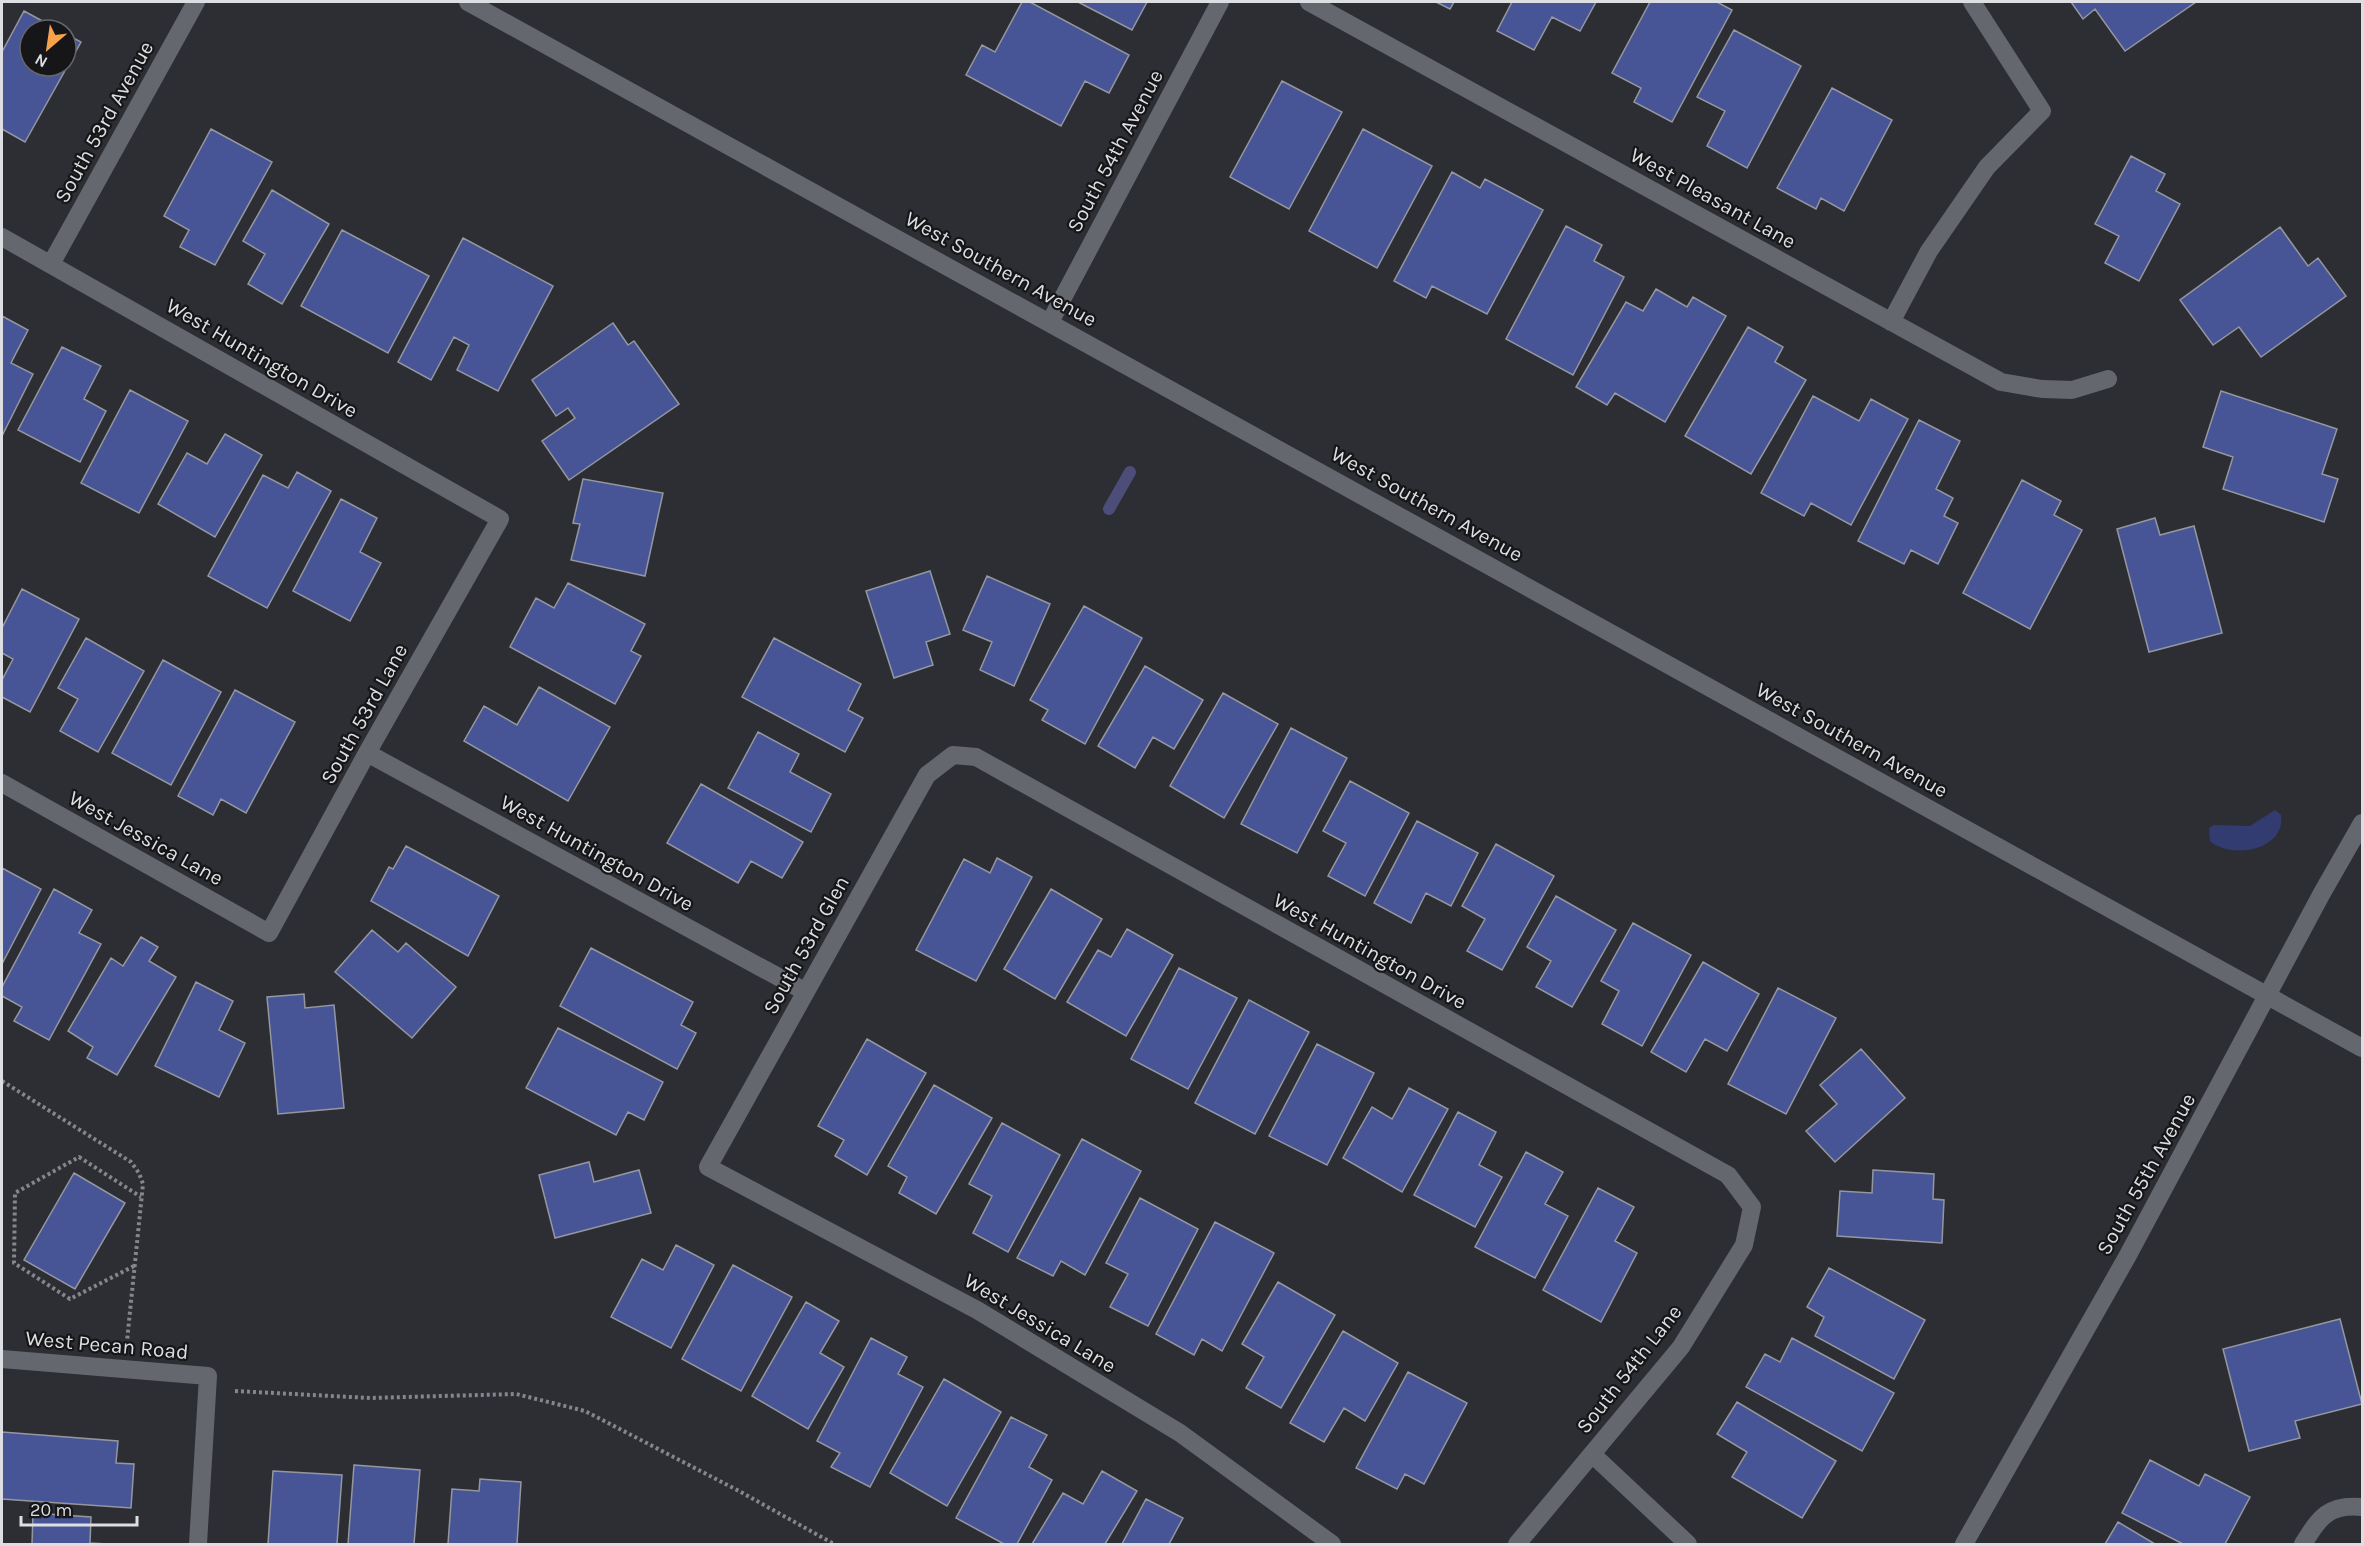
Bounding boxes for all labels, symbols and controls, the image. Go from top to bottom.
north arrow [18,18,78,78]
street label: South 53rd Avenue [50,37,158,207]
text: N [31,50,51,72]
street label: South 54th Avenue [1062,66,1168,236]
street label: West Pleasant Lane [1626,143,1800,253]
street label: West Southern Avenue [901,206,1101,332]
street label: West Huntington Drive [162,293,362,423]
street label: West Southern Avenue [1327,441,1527,567]
street label: South 53rd Lane [316,640,412,788]
street label: West Southern Avenue [1752,677,1952,803]
street label: West Jessica Lane [65,786,227,890]
street label: West Huntington Drive [496,790,698,916]
street label: South 53rd Glen [758,872,854,1018]
street label: West Huntington Drive [1269,888,1471,1014]
street label: South 55th Avenue [2092,1089,2200,1259]
street label: West Jessica Lane [960,1268,1120,1378]
street label: South 54th Lane [1571,1300,1687,1438]
street label: West Pecan Road [24,1326,190,1364]
scale bar [21,1489,136,1527]
text: 20 m [30,1499,72,1521]

